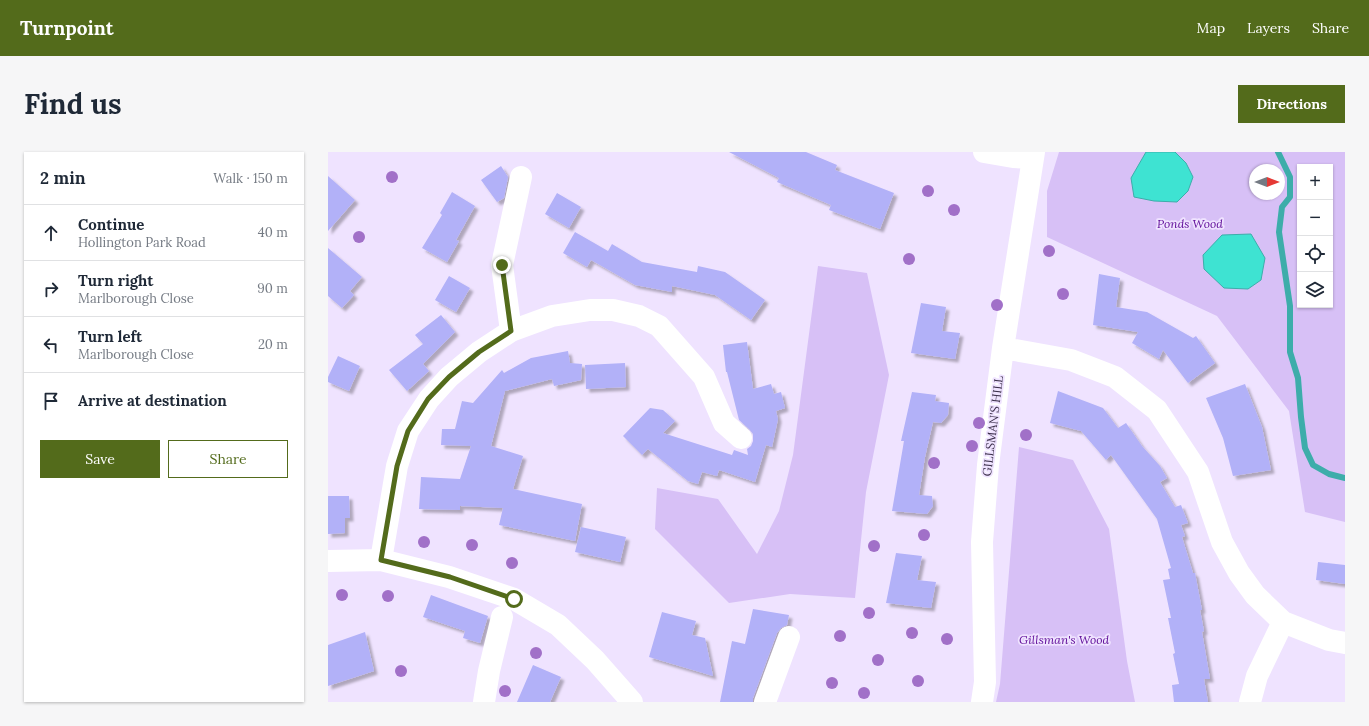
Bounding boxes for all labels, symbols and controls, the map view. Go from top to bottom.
text: Turnpoint [20,16,114,40]
text: Map [1197,19,1225,37]
text: Layers [1247,19,1290,37]
text: Share [1312,19,1349,37]
button: Directions [1238,85,1345,123]
text: Find us [24,86,122,122]
north arrow [1249,164,1285,200]
map controls [1297,164,1333,308]
button: + [1297,164,1333,200]
text: 2 min [40,167,86,189]
text: Walk · 150 m [213,170,288,187]
button: − [1297,200,1333,236]
text: Continue [78,215,144,234]
park label: Ponds Wood [1157,216,1223,231]
icon: ahead [40,222,62,244]
text: 40 m [258,224,288,241]
text: Hollington Park Road [78,234,206,251]
button: locate [1297,236,1333,272]
route end [493,256,511,274]
text: Turn right [78,271,154,290]
button: layers [1297,272,1333,308]
icon: right [40,278,62,300]
text: 90 m [257,280,288,297]
text: Marlborough Close [78,290,194,307]
text: Turn left [78,327,142,346]
icon: left [40,334,62,356]
text: 20 m [258,336,288,353]
text: Marlborough Close [78,346,194,363]
street label: GILLSMAN'S HILL [979,375,1006,477]
icon: arrive [40,390,62,412]
text: Arrive at destination [78,391,227,410]
button: Save [40,440,160,478]
button: Share [168,440,288,478]
route start [505,590,523,608]
park label: Gillsman's Wood [1019,632,1109,647]

